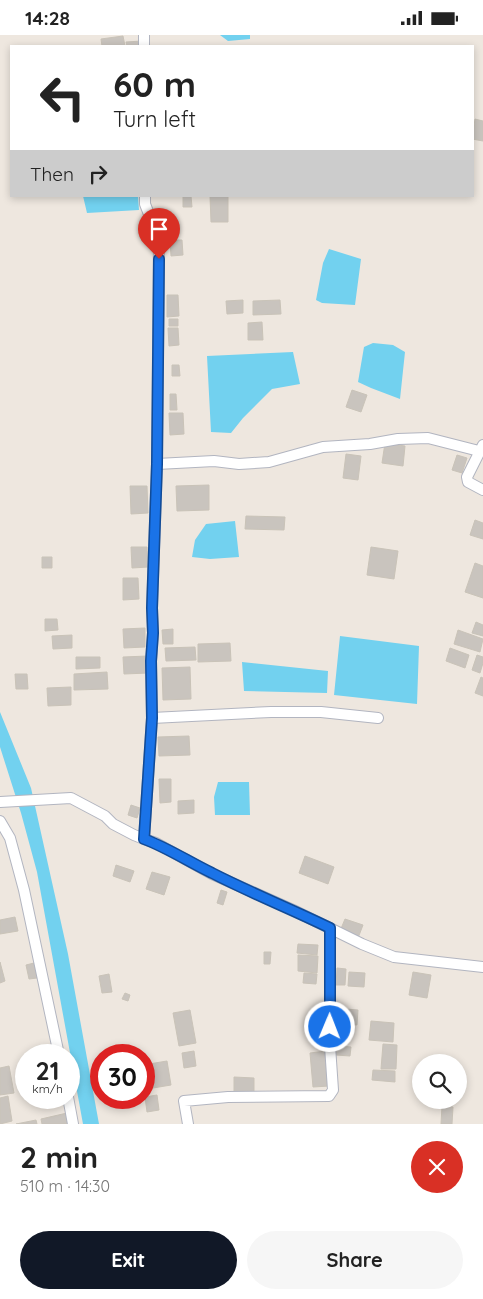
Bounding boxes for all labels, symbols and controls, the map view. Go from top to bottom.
text: 14:28 [25,6,70,30]
text: 60 m [113,62,196,106]
icon: left [30,65,95,130]
text: Turn left [113,105,196,133]
icon: right [84,160,112,188]
text: Then [30,162,74,186]
pin [138,208,180,259]
icon: arrive [145,215,173,243]
position arrow [303,1000,355,1052]
speed limit sign: 30 [90,1044,155,1109]
map controls [412,1054,467,1109]
button: search [412,1054,467,1109]
text: 21 [36,1055,59,1086]
text: km/h [32,1081,63,1096]
text: 2 min [20,1138,98,1176]
button: close [411,1141,463,1193]
text: 510 m · 14:30 [20,1176,110,1196]
button: Exit [20,1231,237,1289]
button: Share [247,1231,463,1289]

